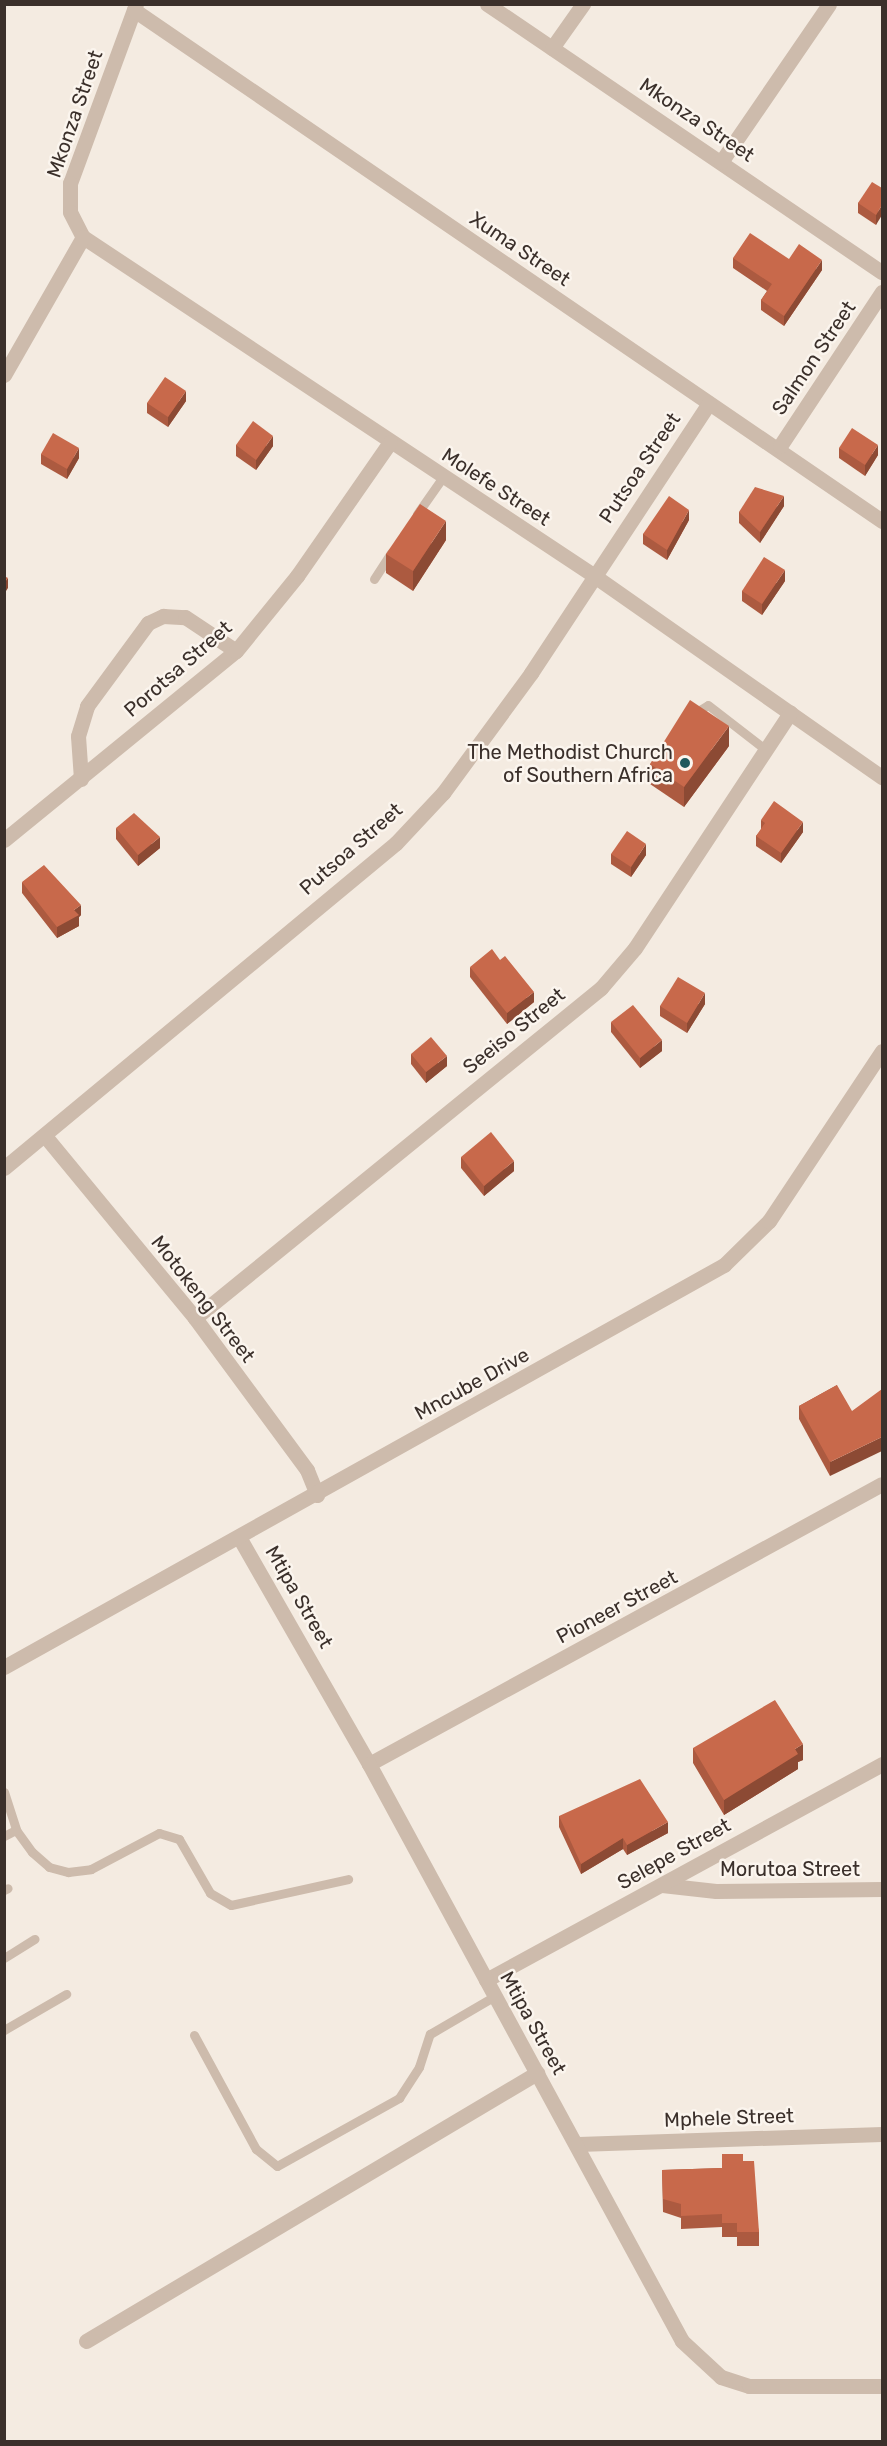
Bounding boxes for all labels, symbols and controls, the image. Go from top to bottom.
street label: Mkonza Street [42,47,108,181]
street label: Mkonza Street [635,73,759,167]
street label: Xuma Street [465,207,575,291]
street label: Salmon Street [767,296,861,420]
street label: Putsoa Street [594,408,686,528]
street label: Molefe Street [437,443,555,531]
street label: Porotsa Street [119,616,237,722]
place label: The Methodist Church of Southern Africa [467,740,673,787]
marker: The Methodist Church of Southern Africa [678,756,692,770]
street label: Putsoa Street [295,798,407,900]
street label: Seeiso Street [458,983,570,1079]
street label: Motokeng Street [146,1231,260,1367]
street label: Mncube Drive [411,1343,533,1425]
street label: Mtipa Street [260,1542,338,1652]
street label: Pioneer Street [552,1565,682,1649]
street label: Selepe Street [613,1813,735,1895]
street label: Morutoa Street [720,1857,860,1881]
street label: Mtipa Street [495,1967,571,2079]
street label: Mphele Street [664,2104,794,2132]

